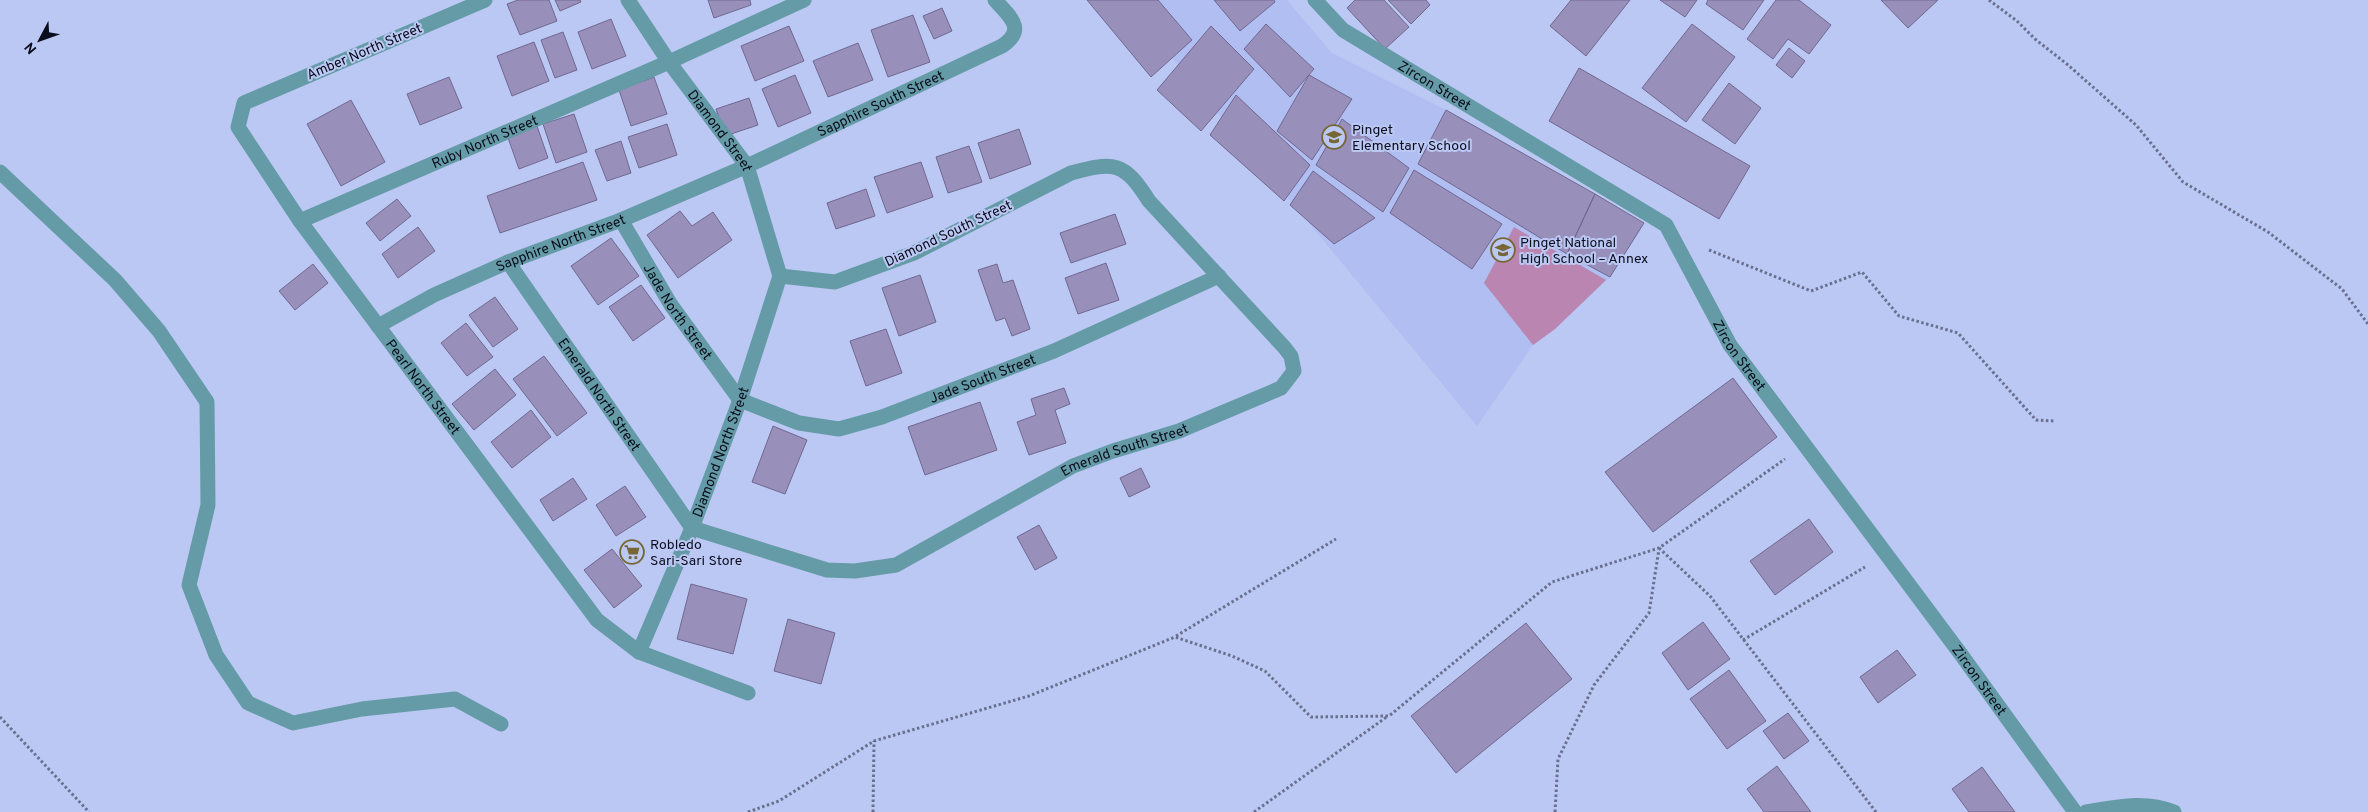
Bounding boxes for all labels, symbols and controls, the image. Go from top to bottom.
north arrow [15,15,65,65]
street label: Amber North Street [304,20,425,84]
text: N [22,38,41,57]
street label: Zircon Street [1394,58,1473,115]
street label: Sapphire South Street [815,68,947,142]
street label: Diamond Street [683,87,755,174]
street label: Ruby North Street [430,113,541,173]
place label: Pinget Elementary School [1352,122,1471,155]
school or university icon: Pinget Elementary School [1321,124,1347,150]
street label: Diamond South Street [882,197,1015,271]
street label: Sapphire North Street [494,212,629,276]
place label: Pinget National High School – Annex [1520,235,1648,268]
school or university icon: Pinget National High School – Annex [1490,237,1516,263]
street label: Jade North Street [639,261,715,364]
street label: Zircon Street [1708,317,1768,395]
street label: Emerald North Street [553,335,643,455]
street label: Pearl North Street [381,337,463,439]
street label: Jade South Street [927,352,1039,408]
street label: Diamond North Street [690,385,754,520]
street label: Emerald South Street [1058,421,1191,481]
place label: Robledo Sari-Sari Store [650,537,742,570]
supermarket icon: Robledo Sari-Sari Store [619,539,645,565]
street label: Zircon Street [1947,642,2009,719]

